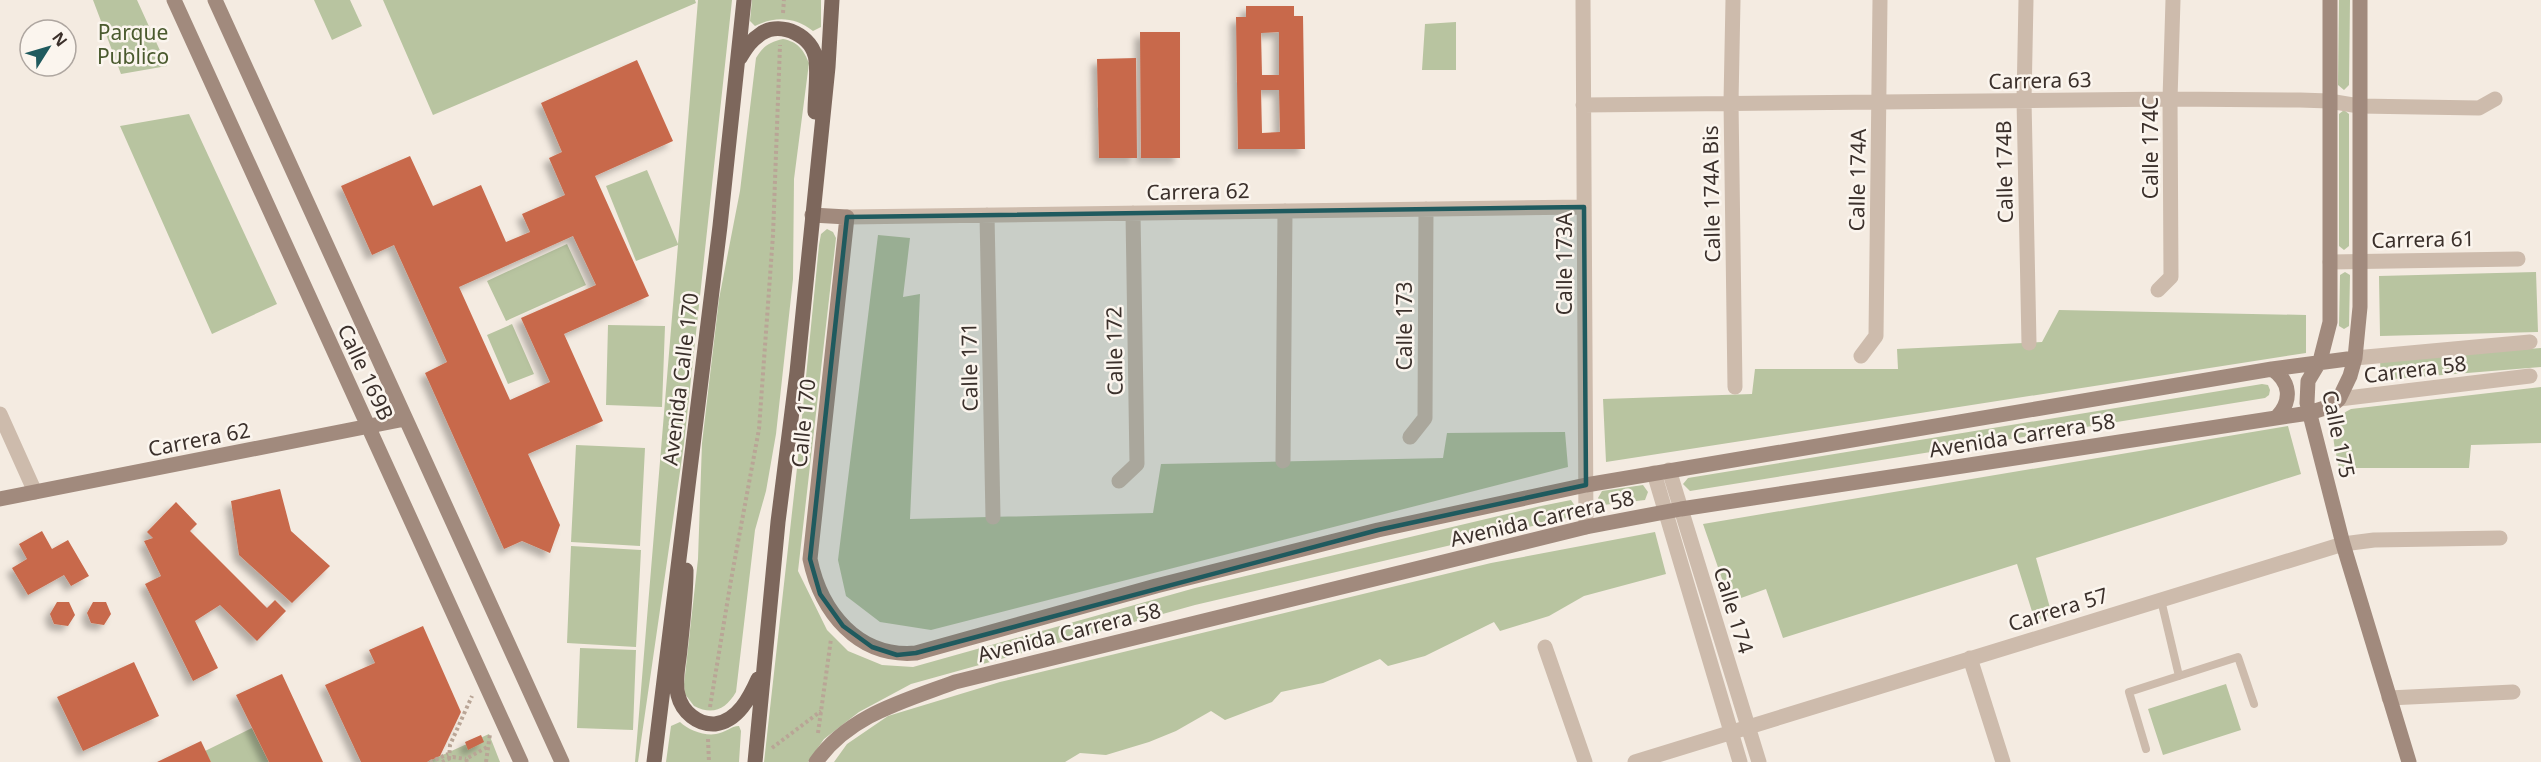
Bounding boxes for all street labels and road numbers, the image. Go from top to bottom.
street label: Carrera 63 [1988,65,2092,95]
street label: Calle 174C [2136,97,2164,199]
street label: Calle 174B [1989,120,2019,224]
street label: Calle 174A Bis [1696,125,1726,263]
street label: Calle 174A [1842,128,1872,232]
street label: Carrera 62 [1146,176,1250,206]
street label: Calle 173A [1550,212,1578,315]
street label: Carrera 61 [2371,224,2475,254]
street label: Calle 173 [1390,281,1418,371]
street label: Avenida Calle 170 [656,291,704,467]
street label: Calle 172 [1099,306,1129,396]
street label: Calle 169B [332,319,400,425]
street label: Calle 171 [954,322,984,412]
street label: Carrera 58 [2362,349,2468,389]
street label: Calle 170 [784,377,822,469]
street label: Calle 175 [2316,387,2362,481]
street label: Avenida Carrera 58 [1927,406,2117,464]
street label: Carrera 62 [146,415,252,463]
street label: Avenida Carrera 58 [1447,483,1637,553]
street label: Calle 174 [1708,563,1760,657]
street label: Carrera 57 [2004,581,2112,637]
street label: Avenida Carrera 58 [974,596,1164,668]

